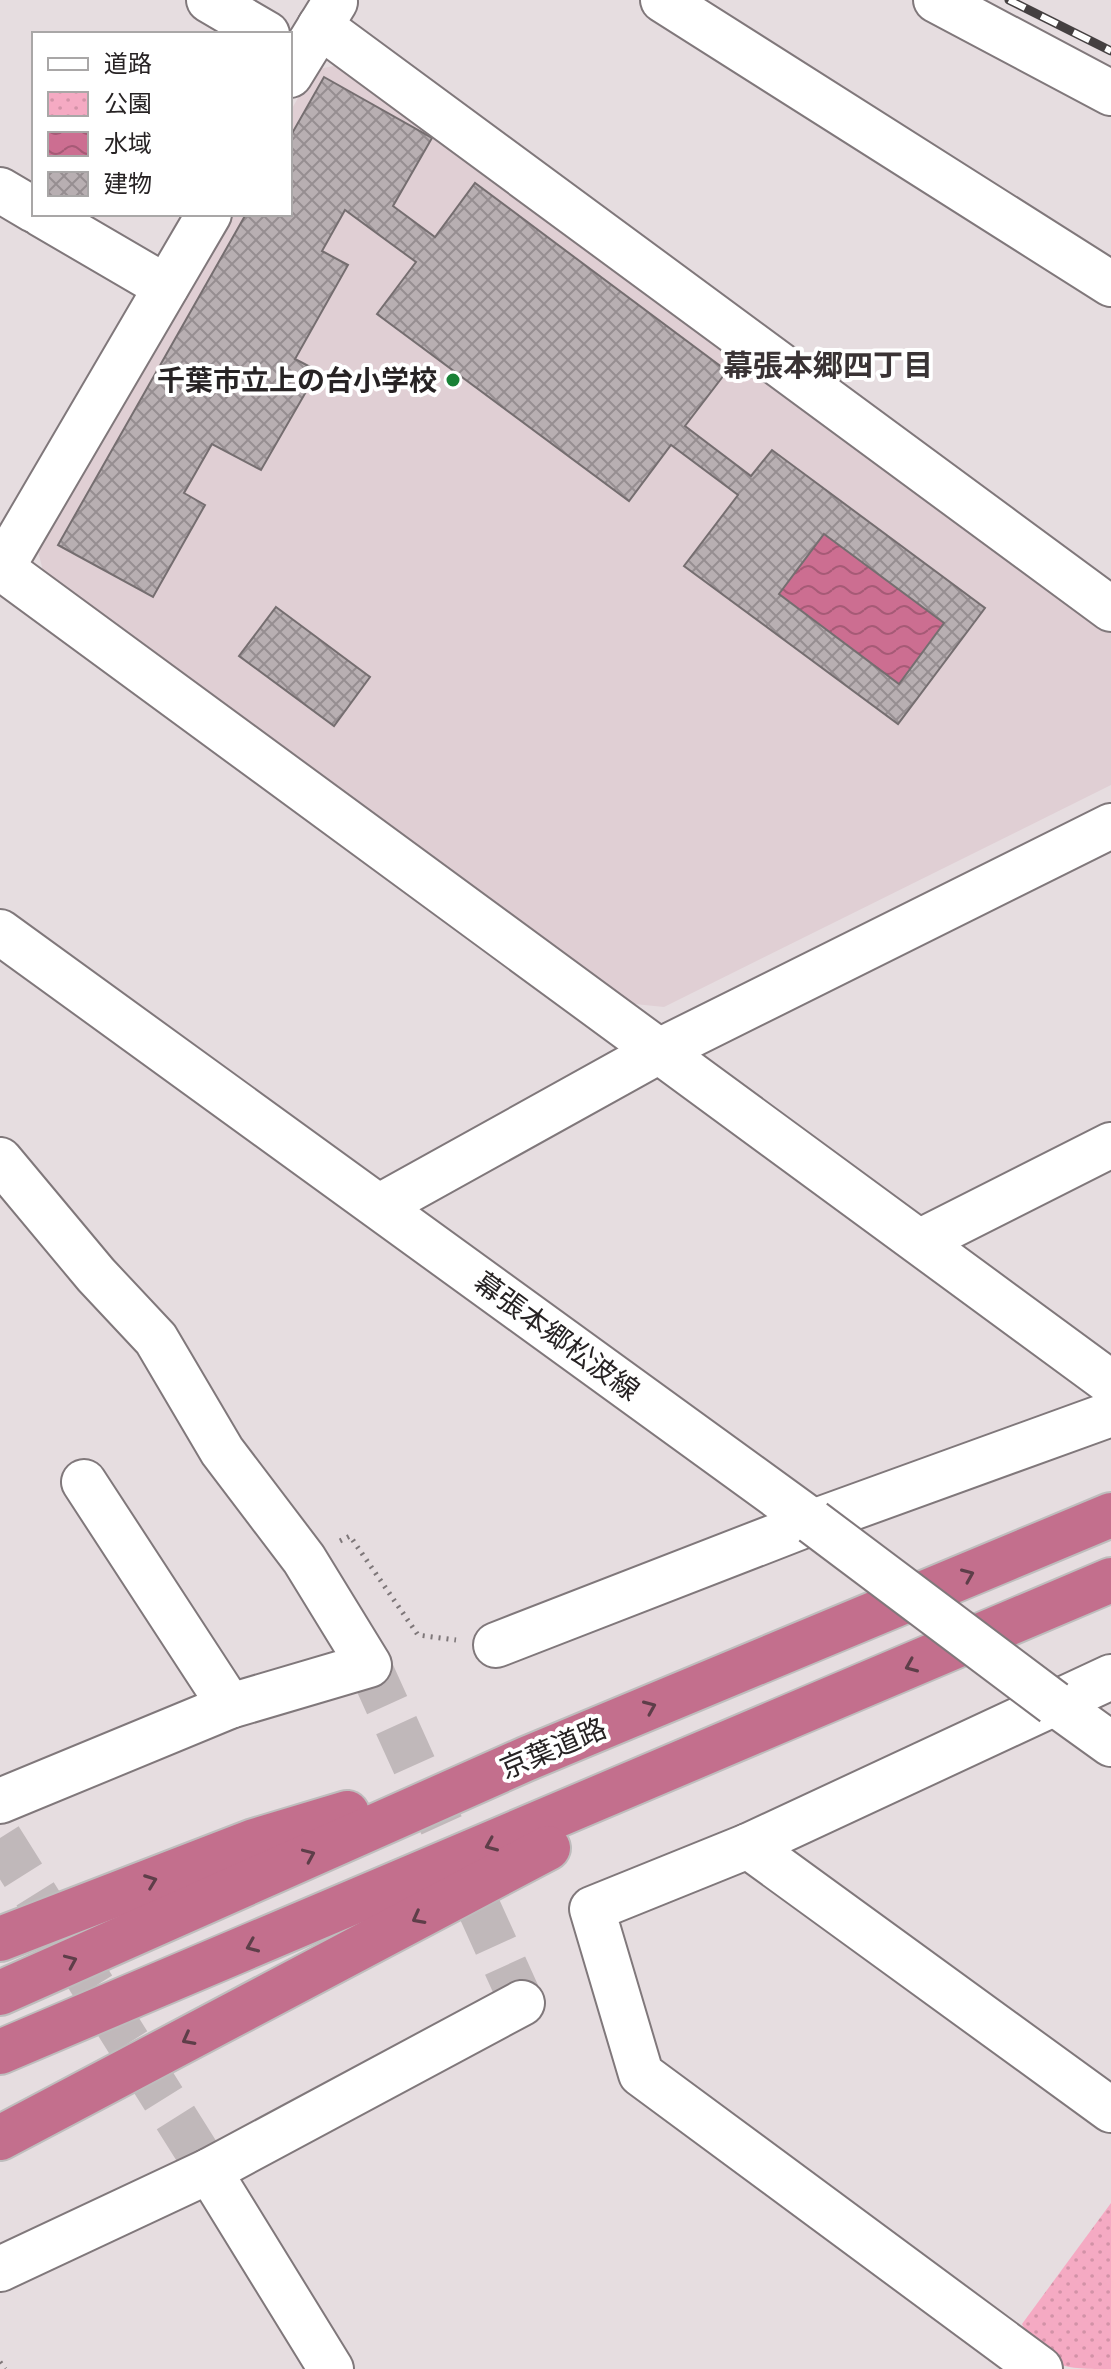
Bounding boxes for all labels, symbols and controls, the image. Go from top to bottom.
legend [32,32,292,216]
text: 道路 [104,47,152,82]
text: 公園 [104,87,152,122]
text: 水域 [104,127,152,162]
text: 建物 [104,167,152,202]
district label: 幕張本郷四丁目 [723,345,933,388]
place label: 千葉市立上の台小学校 [157,361,437,401]
marker: 千葉市立上の台小学校 [444,371,462,389]
street label: 幕張本郷松波線 [465,1263,647,1411]
one-way arrow [960,1568,974,1585]
one-way arrow [905,1657,919,1673]
one-way arrow [642,1700,656,1717]
street label: 京葉道路 [494,1709,613,1789]
one-way arrow [485,1835,499,1852]
one-way arrow [301,1849,315,1865]
one-way arrow [143,1874,157,1890]
one-way arrow [411,1908,426,1923]
one-way arrow [246,1936,260,1953]
one-way arrow [63,1955,77,1971]
one-way arrow [181,2030,196,2045]

